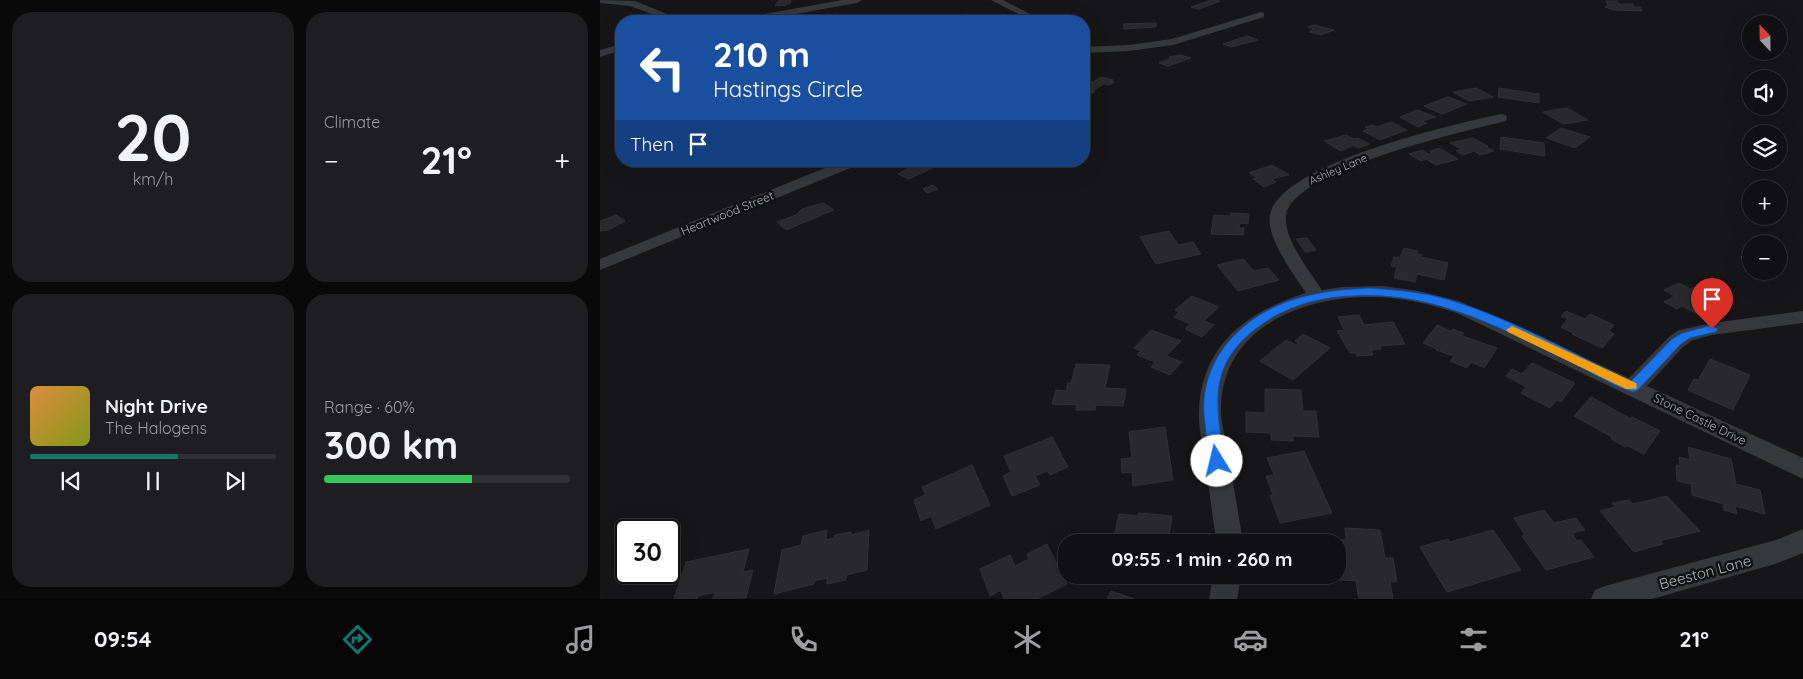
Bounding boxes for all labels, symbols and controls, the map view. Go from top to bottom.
north arrow [1742,15,1788,60]
map controls [1742,15,1787,280]
text: 210 m [713,32,810,76]
icon: left [630,35,695,100]
button: sound [1742,70,1787,115]
text: Hastings Circle [713,75,863,103]
text: 20 [115,96,191,177]
text: Climate [324,112,380,132]
button: layers [1742,125,1787,170]
icon: arrive [684,130,712,158]
text: Then [630,132,674,156]
text: 21° [421,136,472,184]
text: − [324,143,339,178]
text: + [554,143,570,178]
street label: Ashley Lane [1307,151,1369,187]
text: km/h [133,169,173,189]
button: + [1742,180,1787,225]
street label: Heartwood Street [678,188,776,238]
button: − [1742,235,1787,280]
pin [1691,278,1733,329]
icon: arrive [1698,285,1726,313]
street label: Stone Castle Drive [1651,390,1749,448]
text: Night Drive [105,394,208,418]
text: Range · 60% [324,397,415,417]
text: The Halogens [105,418,207,438]
text: 300 km [324,421,458,469]
position arrow [1190,434,1242,486]
icon: previous [57,467,85,495]
icon: pause [139,467,167,495]
icon: next [221,467,249,495]
speed limit sign: 30 [615,519,680,584]
text: 09:55 · 1 min · 260 m [1111,547,1293,571]
street label: Beeston Lane [1657,551,1753,593]
icon: directions [340,622,375,657]
icon: music [563,622,598,657]
icon: phone [786,622,821,657]
icon: climate [1010,622,1045,657]
icon: car [1233,622,1268,657]
icon: filters [1456,622,1491,657]
text: 09:54 [94,625,152,653]
text: 21° [1679,625,1709,653]

